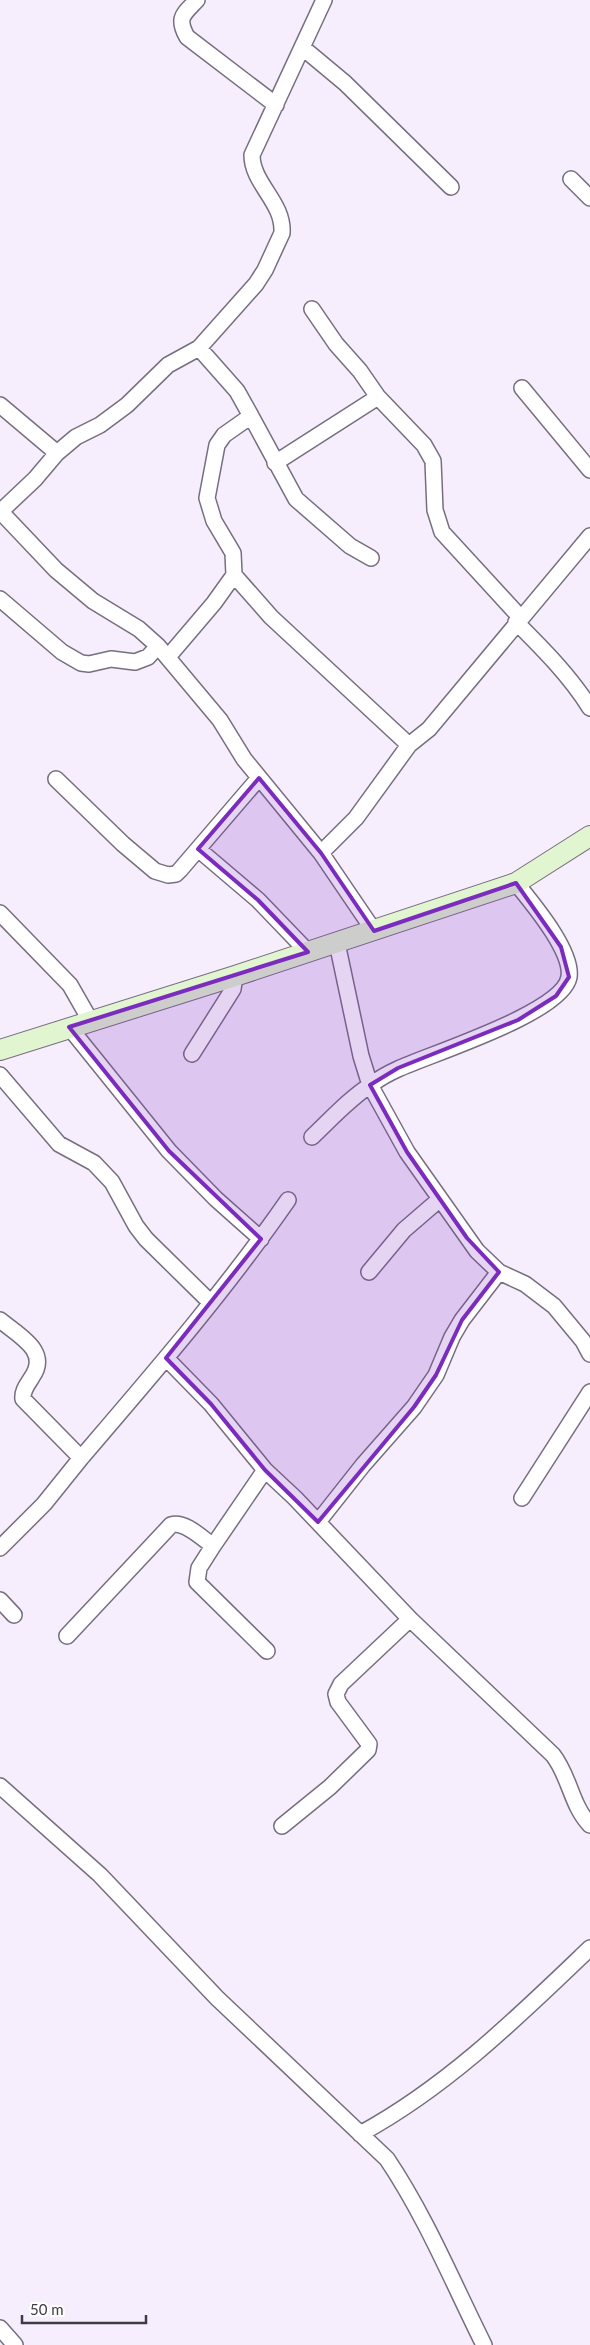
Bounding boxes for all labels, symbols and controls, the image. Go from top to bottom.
scale bar [22,2292,146,2324]
text: 50 m [30,2300,64,2318]

